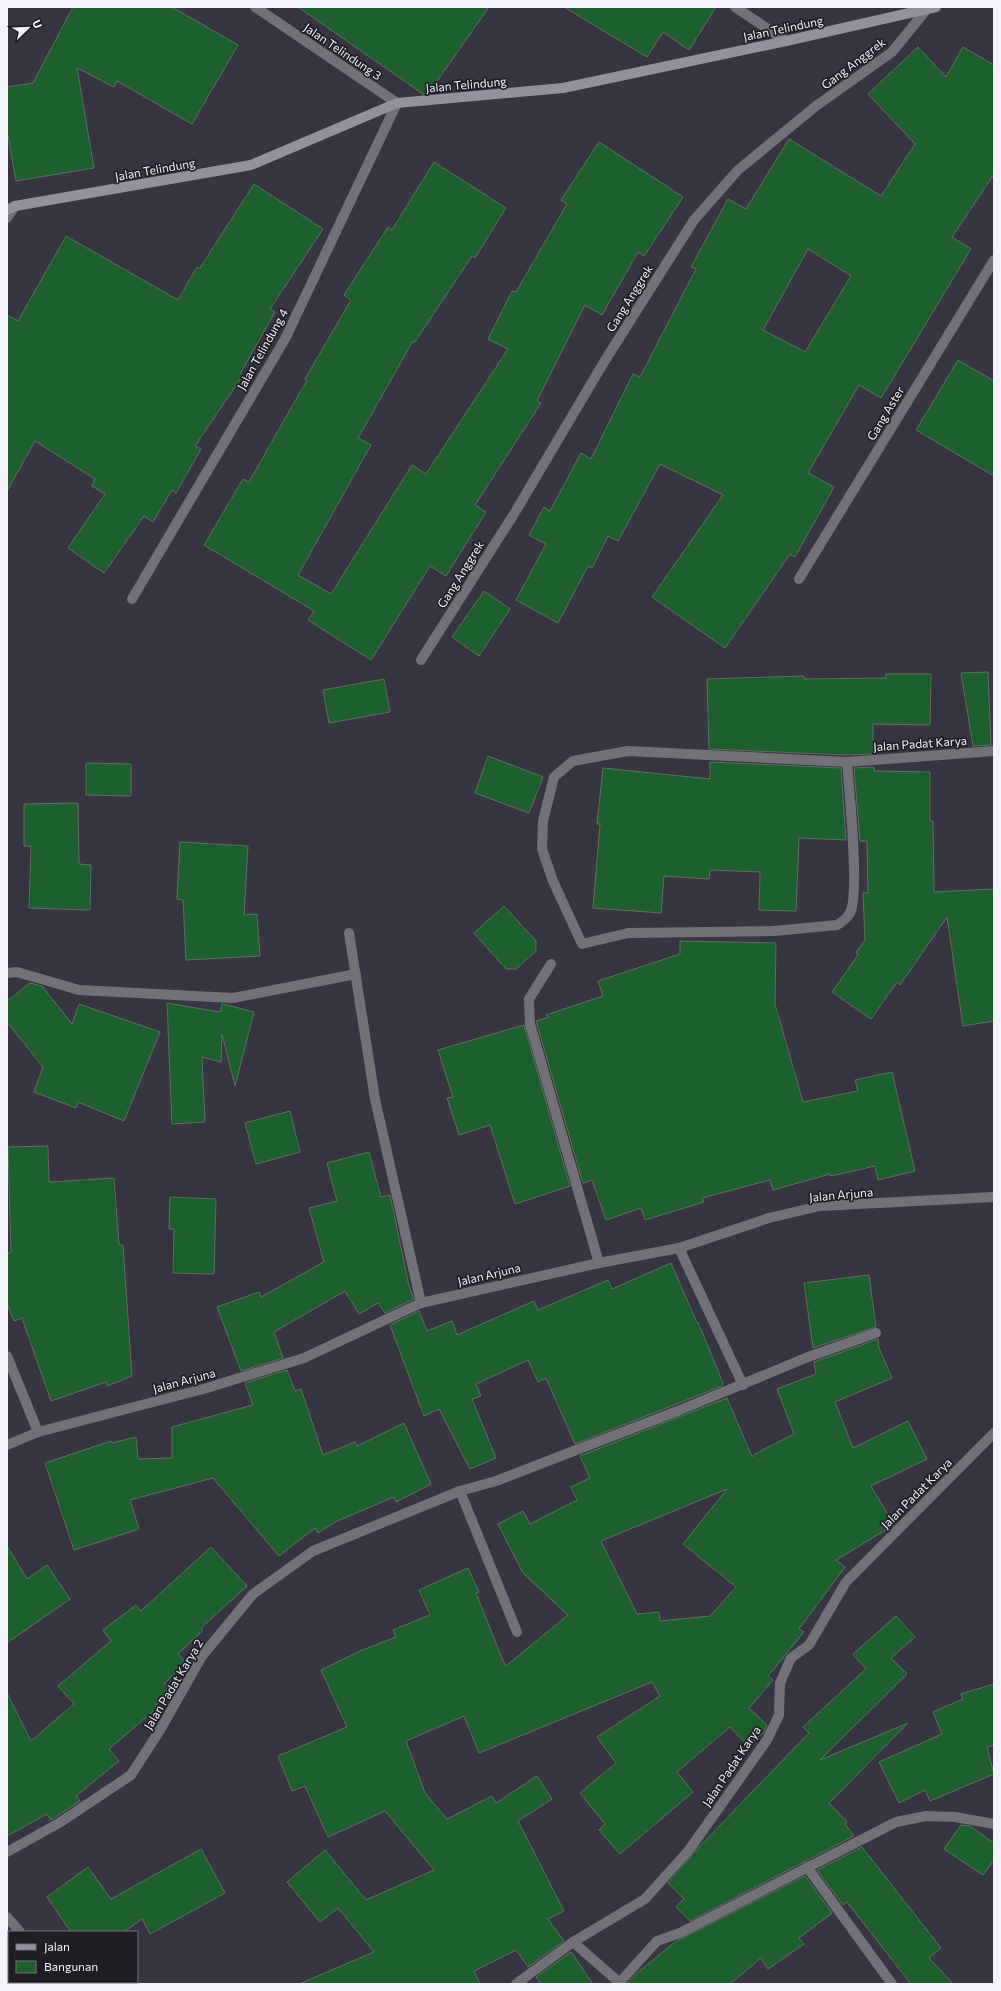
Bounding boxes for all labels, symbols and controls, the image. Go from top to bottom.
north arrow [8,8,48,48]
street label: Jalan Telindung [742,13,825,44]
text: U [30,18,45,30]
street label: Jalan Telindung 3 [301,20,385,83]
street label: Gang Anggrek [818,34,888,92]
street label: Jalan Telindung [425,73,508,96]
street label: Jalan Telindung [114,155,197,184]
street label: Gang Anggrek [603,262,655,334]
street label: Jalan Telindung 4 [234,306,291,393]
street label: Gang Aster [863,383,907,443]
street label: Gang Anggrek [434,538,486,610]
street label: Jalan Padat Karya [873,733,967,754]
street label: Jalan Arjuna [808,1184,874,1205]
street label: Jalan Arjuna [456,1260,522,1289]
street label: Jalan Arjuna [151,1365,217,1396]
street label: Jalan Padat Karya [878,1455,955,1532]
street label: Jalan Padat Karya 2 [140,1636,207,1732]
street label: Jalan Padat Karya [699,1723,764,1809]
legend [8,1931,138,1983]
text: Jalan [44,1939,70,1954]
text: Bangunan [44,1959,98,1973]

